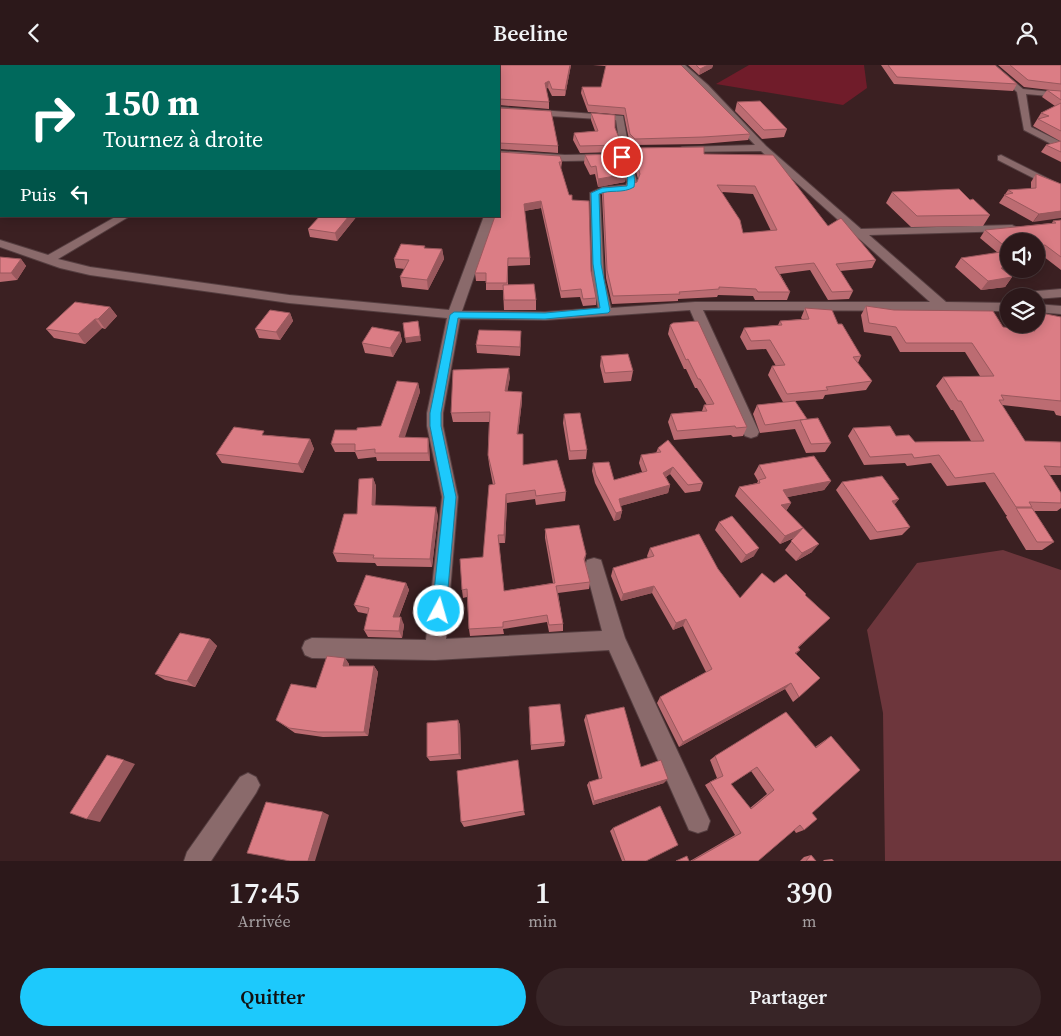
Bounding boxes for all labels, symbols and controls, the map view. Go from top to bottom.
text: Beeline [493,18,568,48]
icon: back [20,19,48,47]
icon: person [1013,19,1041,47]
text: 150 m [103,79,199,127]
icon: right [20,85,85,150]
text: Tournez à droite [103,124,263,154]
pin [601,136,643,178]
icon: arrive [608,143,636,171]
icon: left [66,180,94,208]
text: Puis [20,181,56,207]
map controls [1000,233,1045,333]
button: sound [1000,233,1045,278]
button: layers [1000,288,1045,333]
position arrow [412,584,464,636]
text: 17:45 [228,872,300,913]
text: 1 [535,872,551,913]
text: 390 [786,872,833,913]
text: Arrivée [238,910,291,932]
text: min [528,910,557,932]
text: m [802,910,816,932]
button: Quitter [20,968,526,1026]
button: Partager [536,968,1041,1026]

